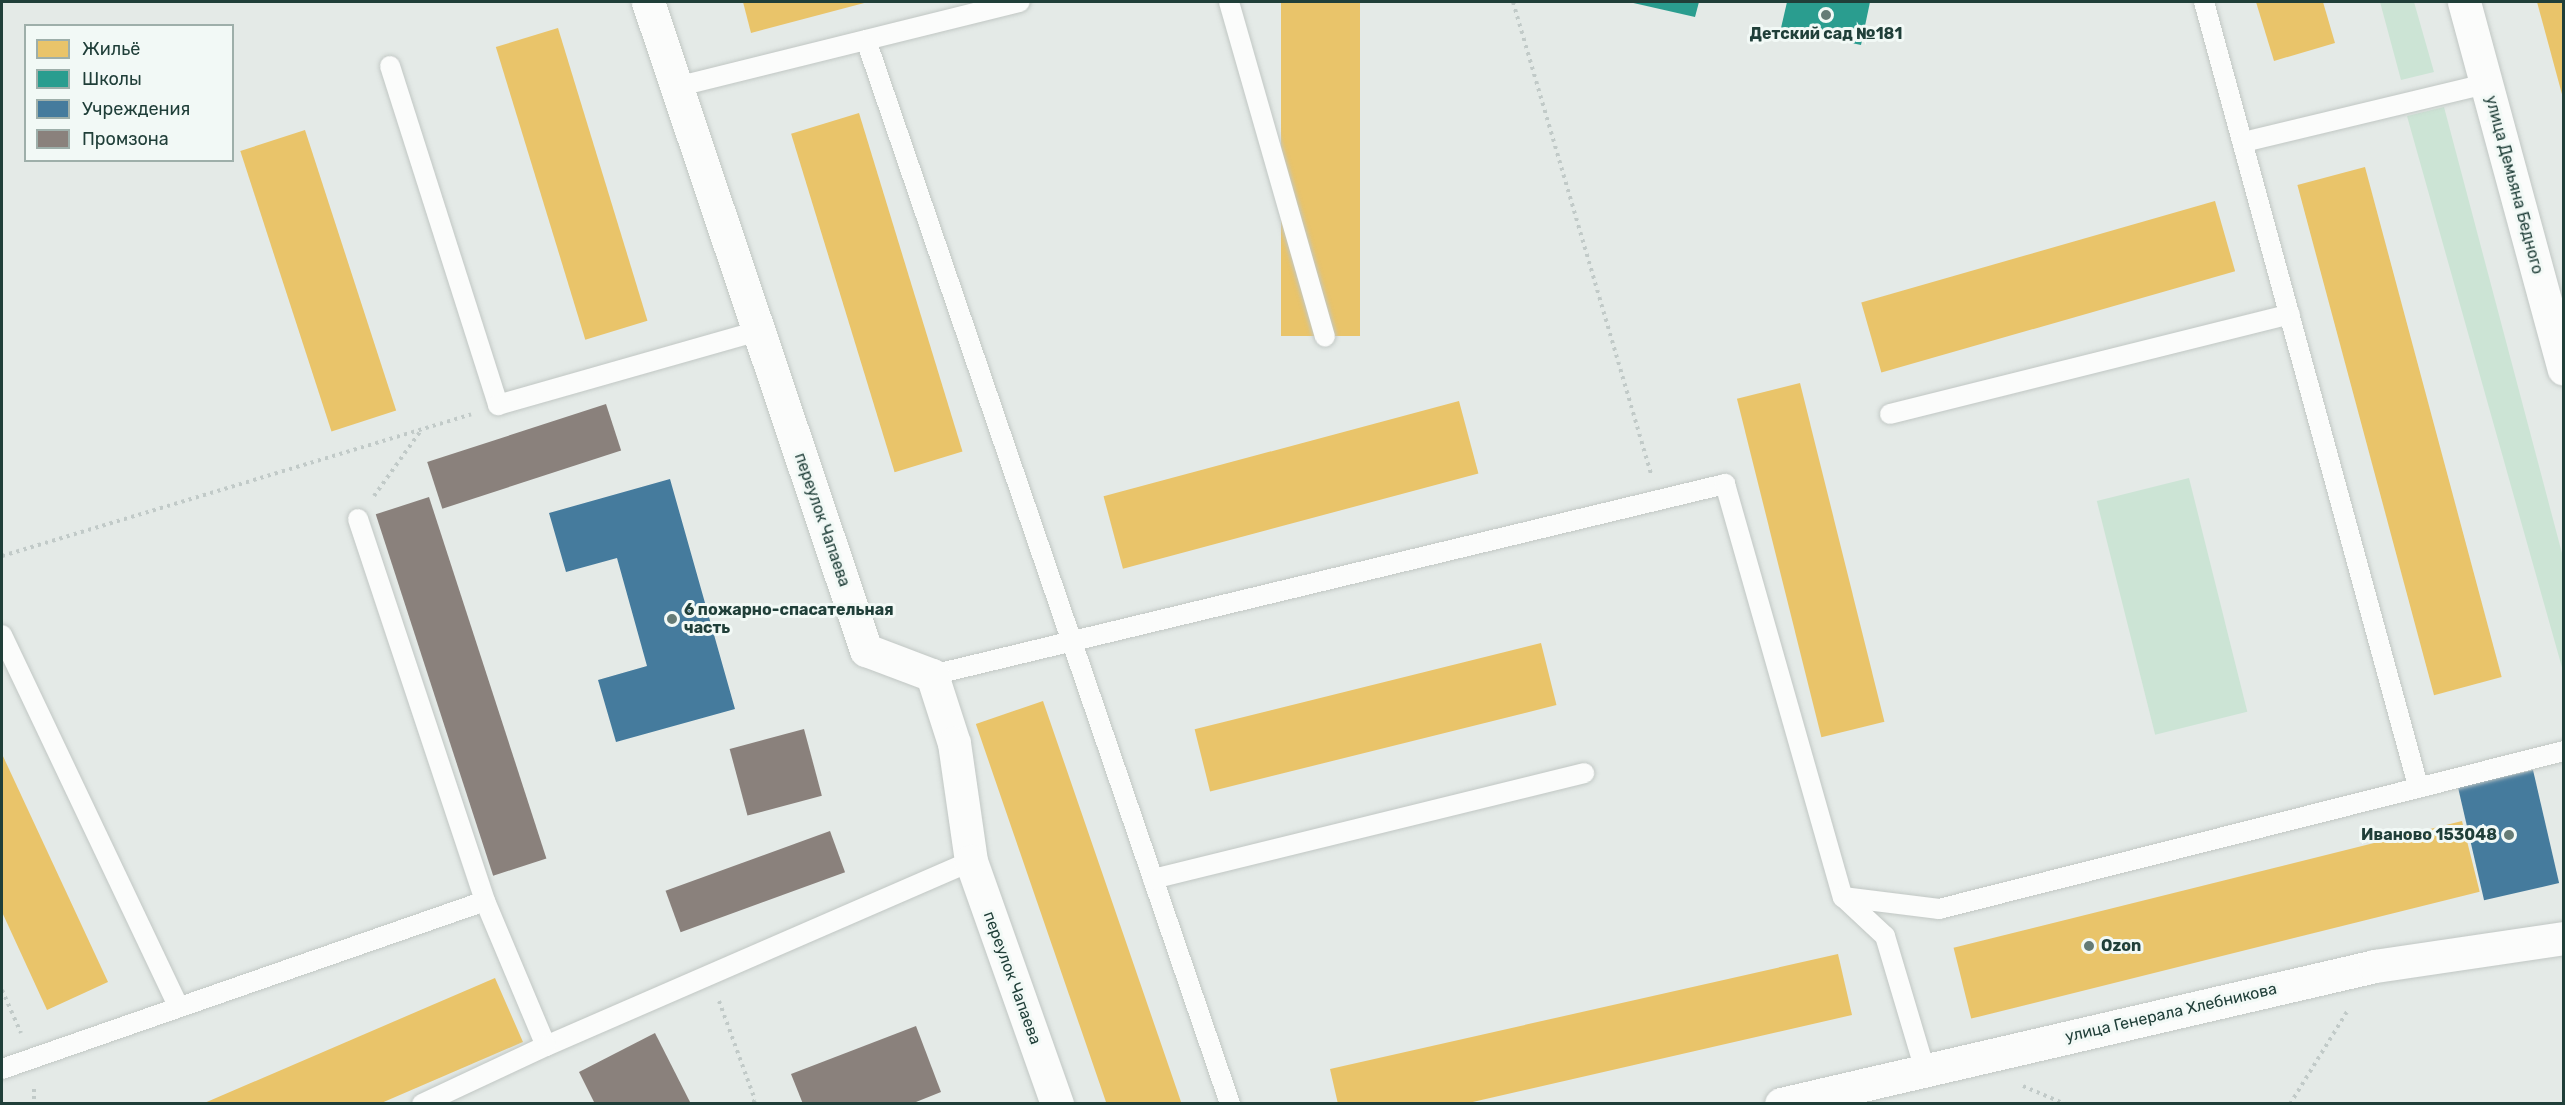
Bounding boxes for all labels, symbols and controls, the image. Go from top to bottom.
marker: Детский сад №181 [1819,8,1833,22]
legend [24,24,234,162]
place label: Детский сад №181 [1750,24,1902,44]
text: Жильё [82,38,140,60]
text: Школы [82,68,142,90]
street label: улица Демьяна Бедного [2481,94,2547,276]
text: Учреждения [82,98,190,120]
text: Промзона [82,128,169,150]
street label: переулок Чапаева [790,451,854,589]
place label: 6 пожарно-спасательная часть [684,600,894,638]
marker: 6 пожарно-спасательная часть [665,612,679,626]
place label: Иваново 153048 [2361,825,2497,845]
marker: Иваново 153048 [2502,828,2516,842]
street label: переулок Чапаева [979,909,1045,1047]
place label: Ozon [2101,936,2141,956]
marker: Ozon [2082,939,2096,953]
street label: улица Генерала Хлебникова [2063,979,2279,1047]

